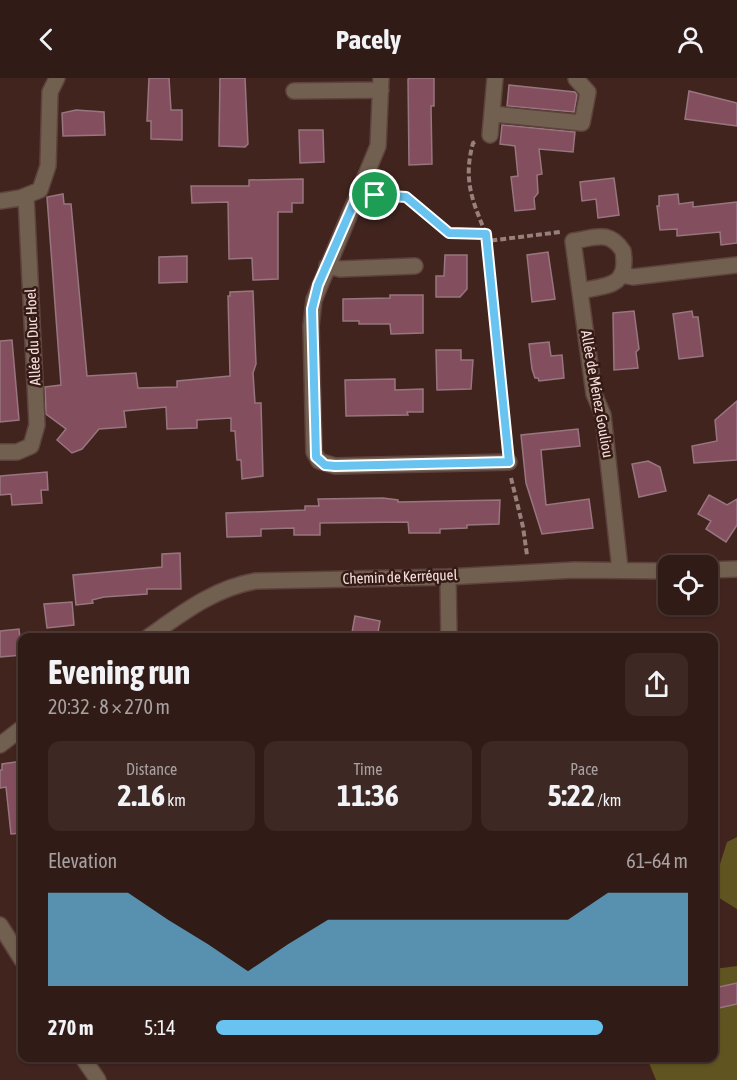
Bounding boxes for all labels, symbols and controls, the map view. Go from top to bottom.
icon: back [30,23,63,56]
icon: person [674,23,707,56]
text: Pacely [336,24,401,55]
pin [349,169,400,220]
icon: arrive [358,178,391,211]
street label: Allée du Duc Hoel [21,288,44,386]
street label: Allée de Ménez Gouliou [578,329,617,459]
map controls [658,555,718,615]
button: locate [658,555,718,615]
street label: Chemin de Kerréquel [342,566,458,587]
text: Evening run [48,653,190,691]
button: share [625,653,688,716]
text: 20:32 · 8 × 270 m [48,695,170,718]
text: Distance [126,760,177,778]
text: Time [353,760,383,778]
text: Pace [570,760,598,778]
text: 2.16 [117,778,165,812]
text: 11:36 [337,778,399,812]
text: 5:22 [547,778,595,812]
text: km [165,791,186,809]
text: /km [595,791,621,809]
text: Elevation [48,849,117,872]
text: 61–64 m [626,849,688,872]
text: 270 m [48,1016,93,1039]
text: 5:14 [144,1016,176,1039]

